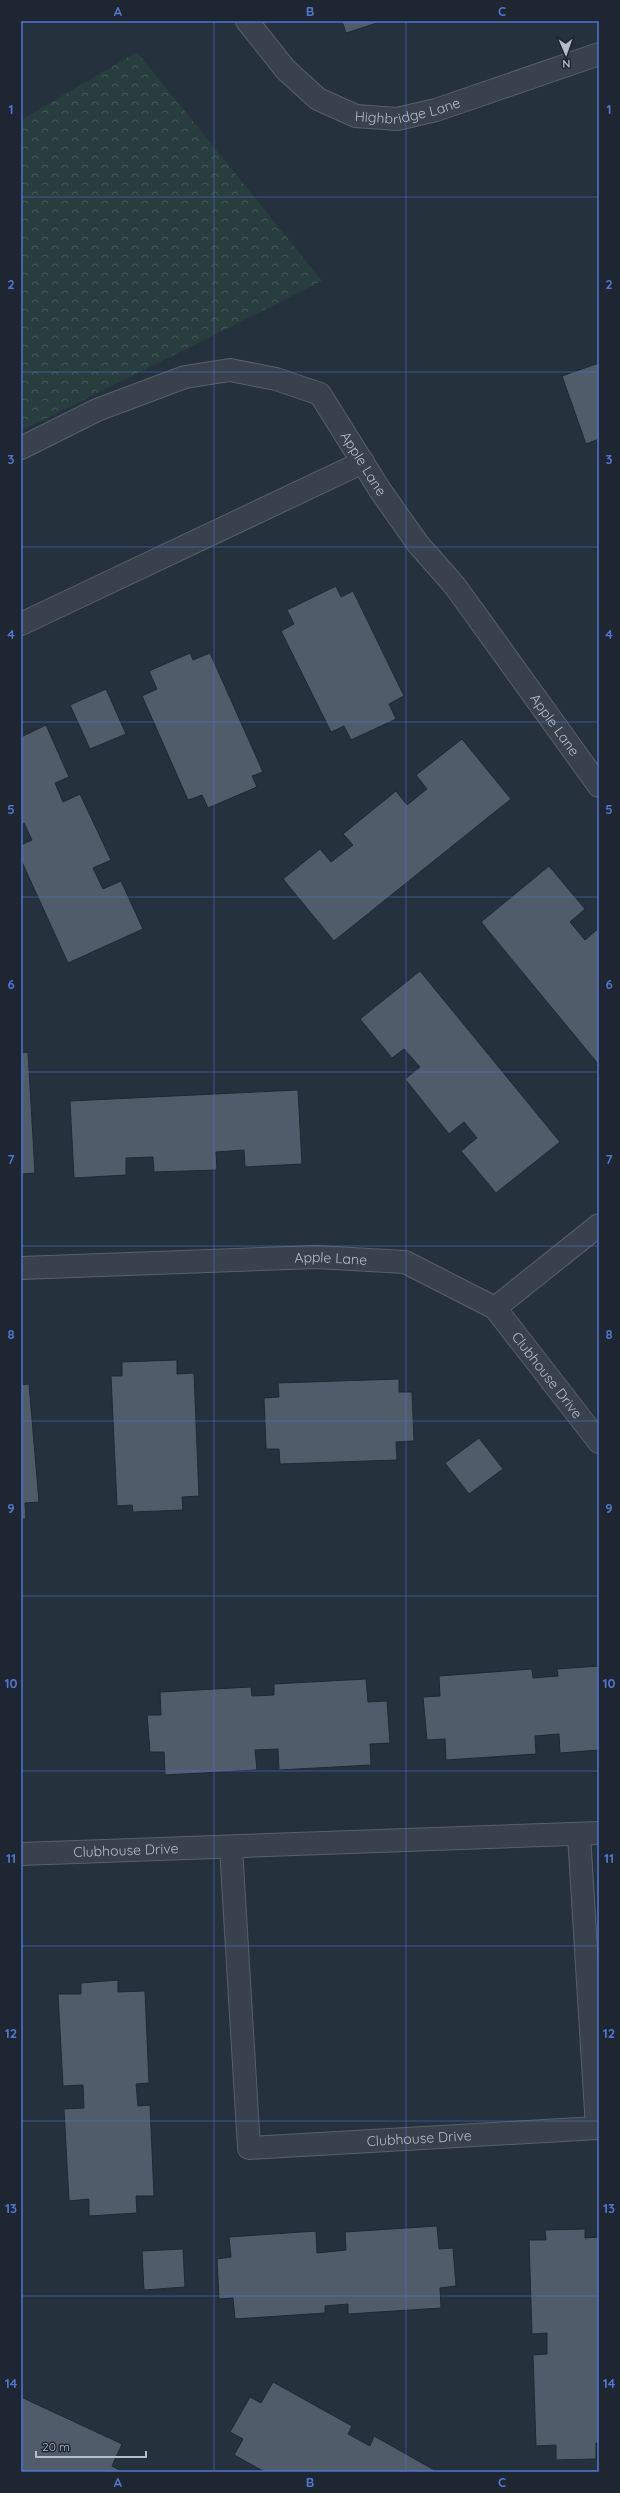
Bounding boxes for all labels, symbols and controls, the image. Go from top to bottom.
text: A [114,3,123,19]
text: B [306,3,314,19]
text: C [498,3,506,19]
north arrow [546,34,586,74]
text: N [562,57,571,71]
street label: Highbridge Lane [354,93,463,128]
text: 1 [8,101,14,117]
text: 1 [606,101,612,117]
text: 2 [7,276,15,292]
text: 2 [605,276,613,292]
street label: Apple Lane [337,428,390,500]
text: 3 [8,451,15,467]
text: 3 [606,451,613,467]
text: 4 [7,626,15,642]
text: 4 [605,626,613,642]
street label: Apple Lane [526,690,584,760]
text: 5 [7,801,15,817]
text: 5 [605,801,613,817]
text: 6 [7,976,15,992]
text: 6 [605,976,613,992]
text: 7 [7,1151,15,1167]
text: 7 [605,1151,613,1167]
street label: Apple Lane [294,1248,368,1269]
text: 8 [7,1326,15,1342]
text: 8 [605,1326,613,1342]
street label: Clubhouse Drive [508,1328,587,1422]
text: 9 [7,1500,15,1516]
text: 9 [605,1500,613,1516]
text: 10 [4,1675,18,1691]
text: 10 [602,1675,616,1691]
street label: Clubhouse Drive [73,1839,179,1861]
text: 11 [6,1850,16,1866]
text: 11 [604,1850,614,1866]
text: 12 [5,2025,17,2041]
text: 12 [603,2025,615,2041]
street label: Clubhouse Drive [366,2126,472,2150]
text: 13 [5,2200,17,2216]
text: 13 [603,2200,615,2216]
text: 14 [5,2375,18,2391]
text: 14 [603,2375,616,2391]
scale bar [36,2433,146,2459]
text: 20 m [42,2439,70,2454]
text: A [114,2474,123,2490]
text: B [306,2474,314,2490]
text: C [498,2474,506,2490]

